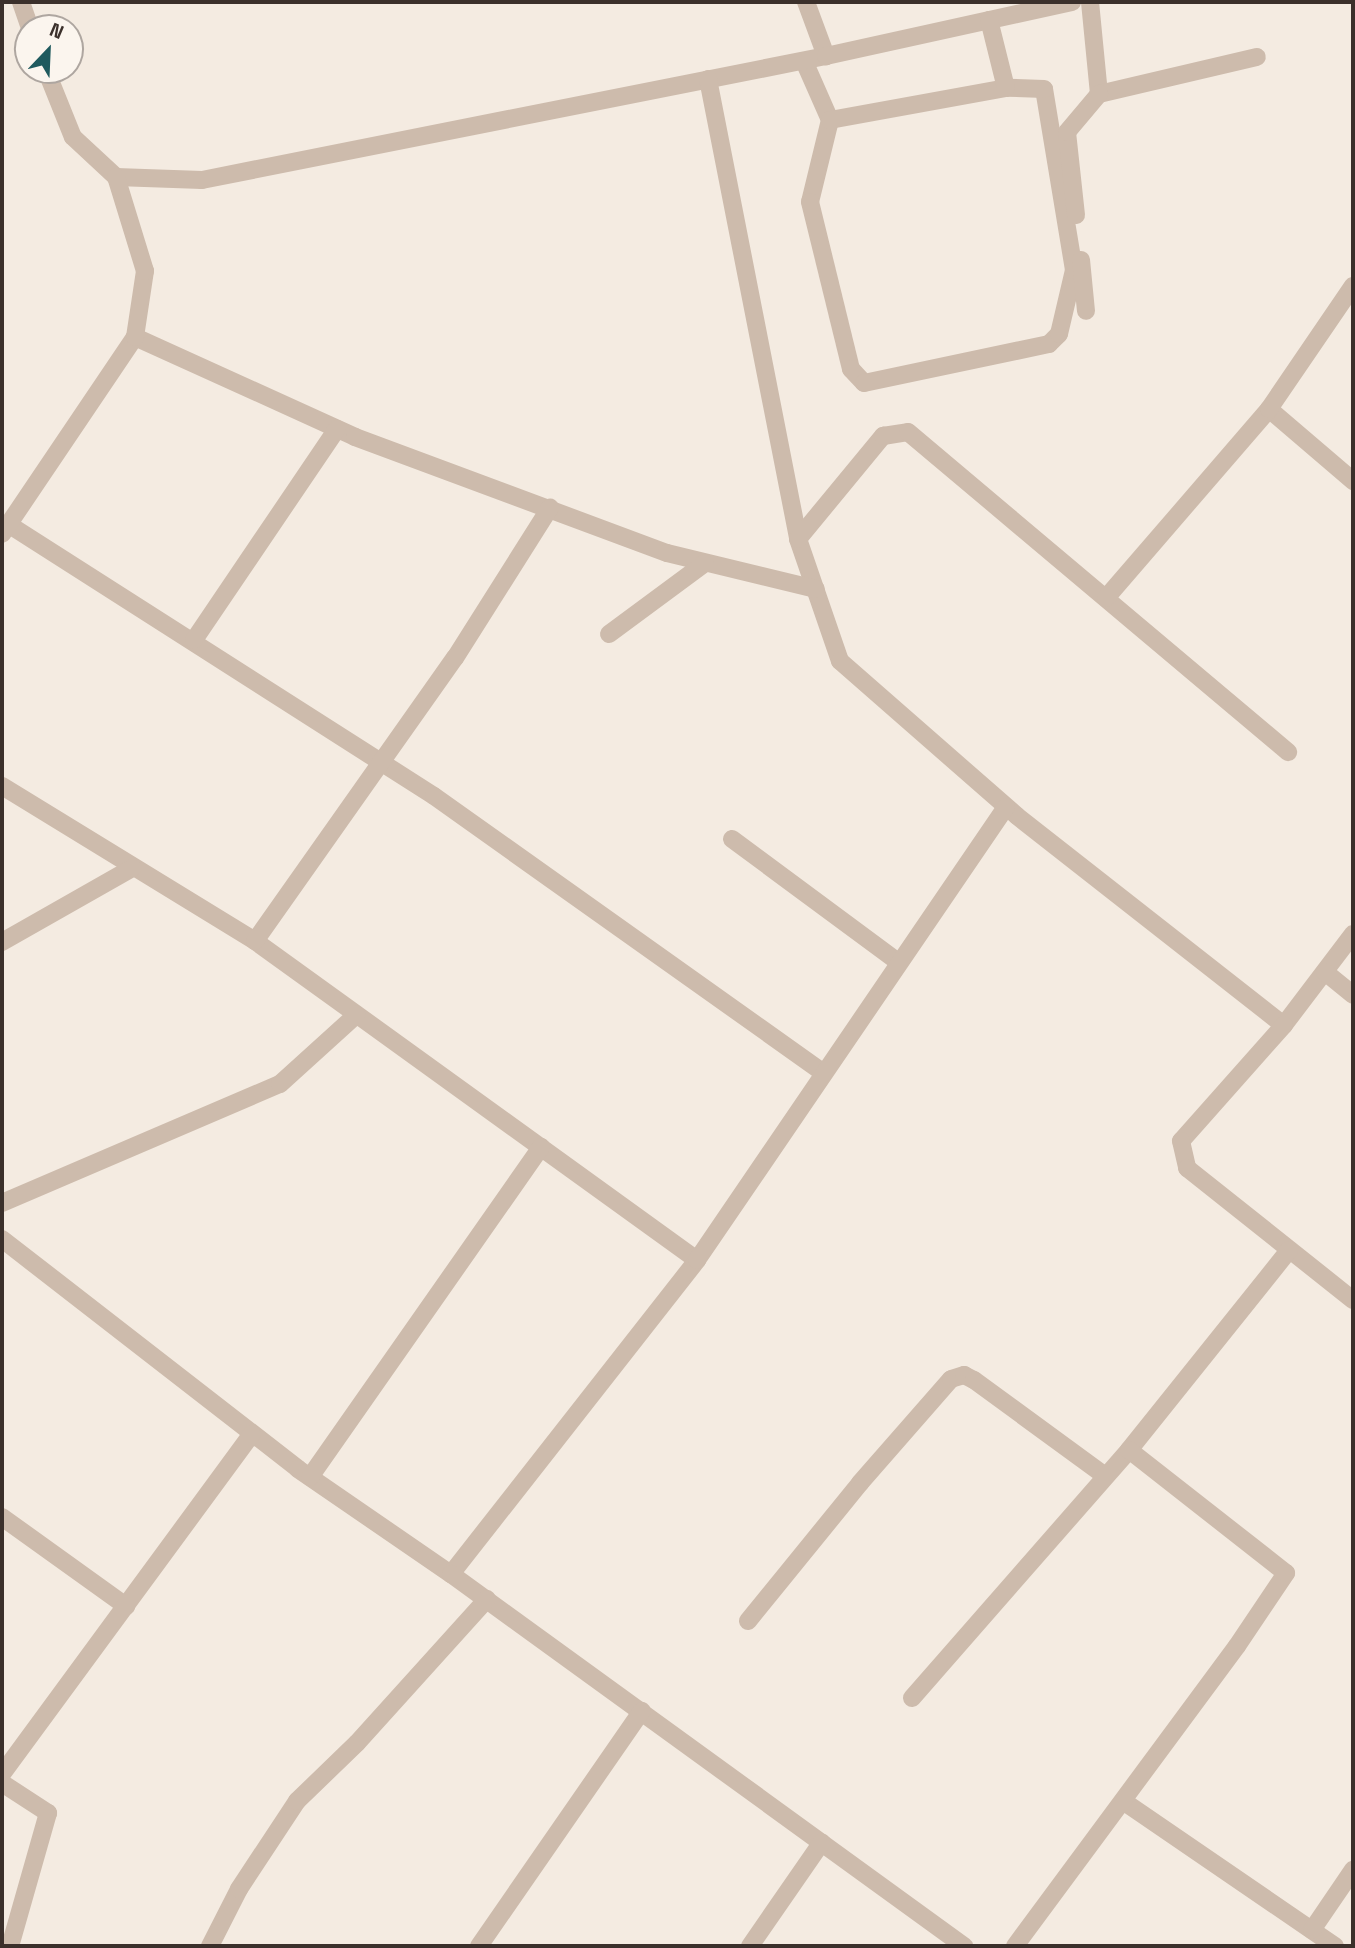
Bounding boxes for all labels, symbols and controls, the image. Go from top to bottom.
north arrow [14,14,84,84]
text: N [46,17,67,45]

